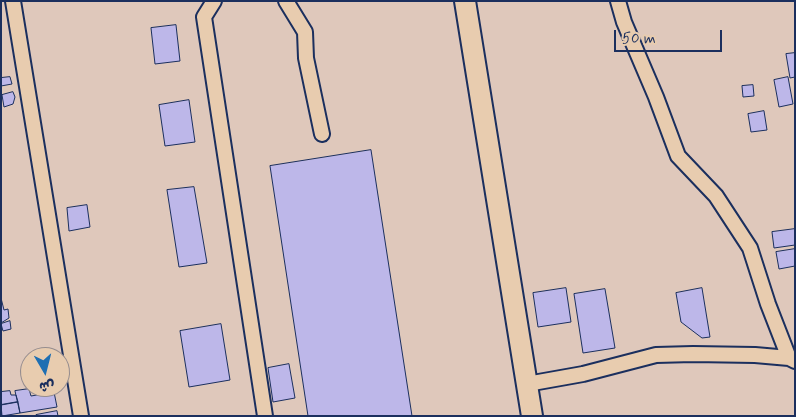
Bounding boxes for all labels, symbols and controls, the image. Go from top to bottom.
scale bar [616,20,724,52]
text: 50 m [622,29,656,49]
north arrow [20,347,70,397]
text: ش [38,376,56,396]

